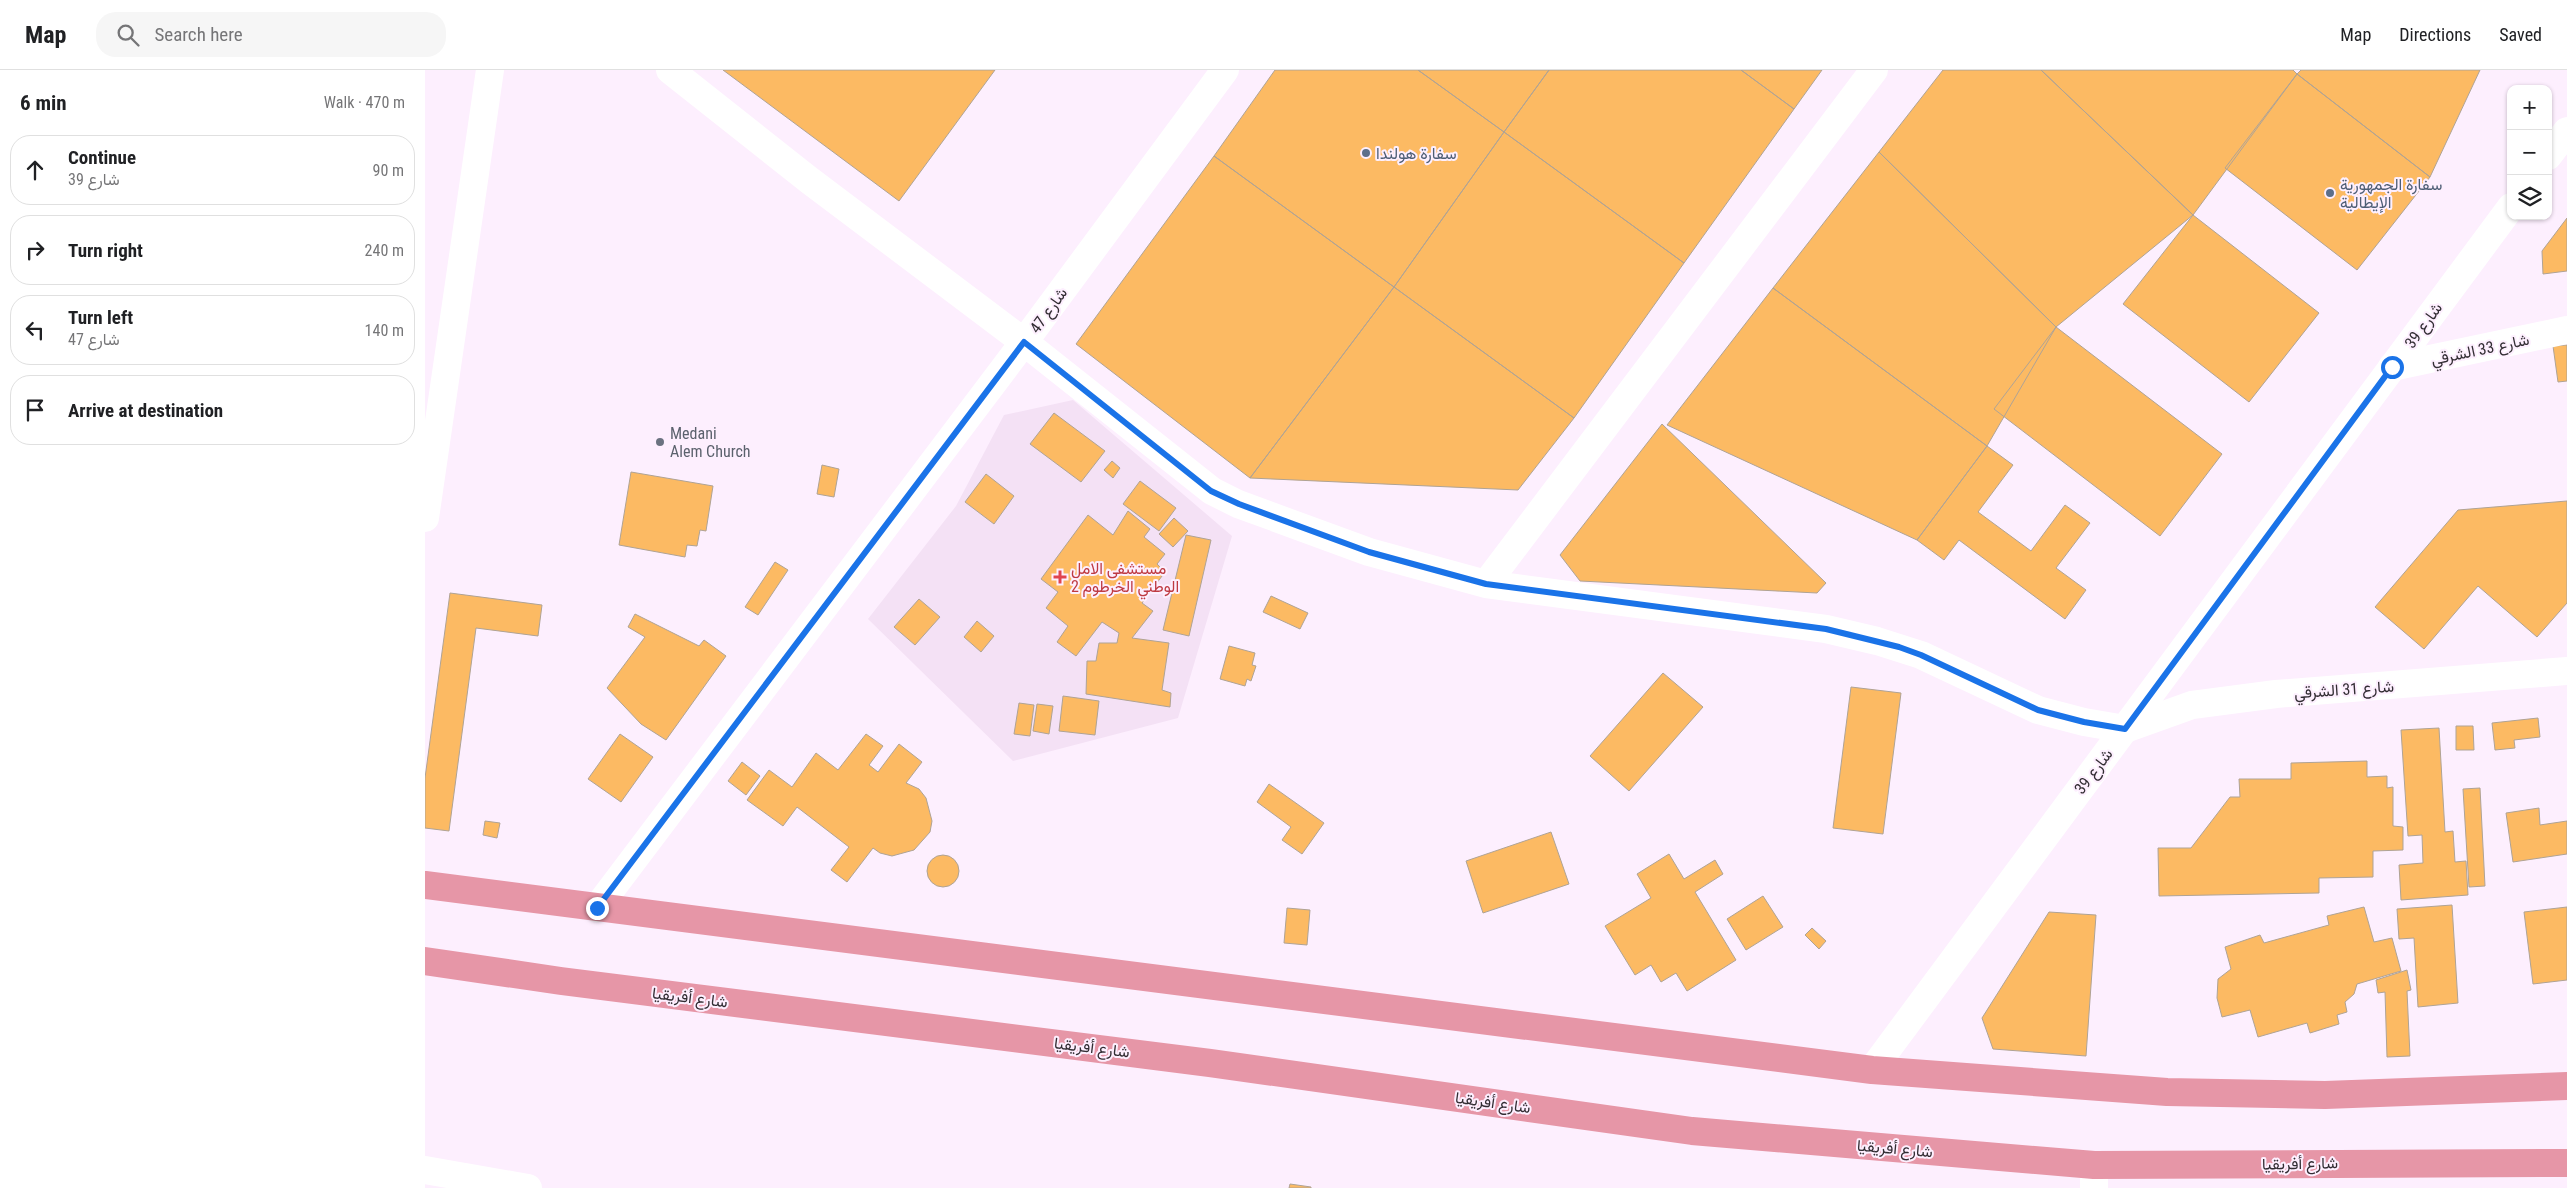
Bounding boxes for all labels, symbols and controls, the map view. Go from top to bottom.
search box [96,12,446,57]
text: Map [25,21,66,49]
icon: search [114,21,142,49]
text: Search here [154,23,243,46]
text: Map [2340,24,2371,45]
text: Directions [2399,24,2471,45]
text: Saved [2499,24,2542,45]
map controls [2507,85,2552,220]
button: + [2507,85,2552,130]
text: 6 min [20,91,67,115]
text: Walk · 470 m [324,93,405,112]
button: − [2507,130,2552,175]
place label: سفارة هولندا [1376,144,1457,164]
text: Continue [68,146,136,169]
marker: سفارة هولندا [1360,147,1372,159]
icon: ahead [21,156,49,184]
text: 90 m [372,161,404,180]
text: شارع 39 [68,170,120,189]
place label: سفارة الجمهورية الإيطالية [2340,175,2442,213]
button: layers [2507,175,2552,220]
marker: سفارة الجمهورية الإيطالية [2324,187,2336,199]
icon: right [21,236,49,264]
text: Turn right [68,239,143,262]
text: 240 m [365,241,404,260]
street label: شارع 47 [1026,284,1073,338]
street label: شارع 39 [2401,299,2448,353]
text: Turn left [68,306,133,329]
icon: left [21,316,49,344]
text: 140 m [365,321,404,340]
text: شارع 47 [68,330,120,349]
street label: شارع 33 الشرقي [2429,330,2532,373]
route start [2381,356,2404,379]
icon: arrive [21,396,49,424]
text: Arrive at destination [68,399,223,422]
place label: Medani Alem Church [670,424,751,461]
marker: Medani Alem Church [654,436,666,448]
place label: مستشفى الامل الوطني الخرطوم 2 [1071,559,1179,600]
marker: مستشفى الامل الوطني الخرطوم 2 [1053,570,1067,584]
street label: شارع 31 الشرقي [2294,677,2395,706]
street label: شارع 39 [2070,745,2118,799]
route end [586,897,609,920]
street label: شارع أفريقيا [651,983,729,1014]
street label: شارع أفريقيا [1053,1033,1131,1064]
street label: شارع أفريقيا [1454,1088,1532,1119]
street label: شارع أفريقيا [1856,1136,1934,1163]
street label: شارع أفريقيا [2262,1153,2338,1176]

